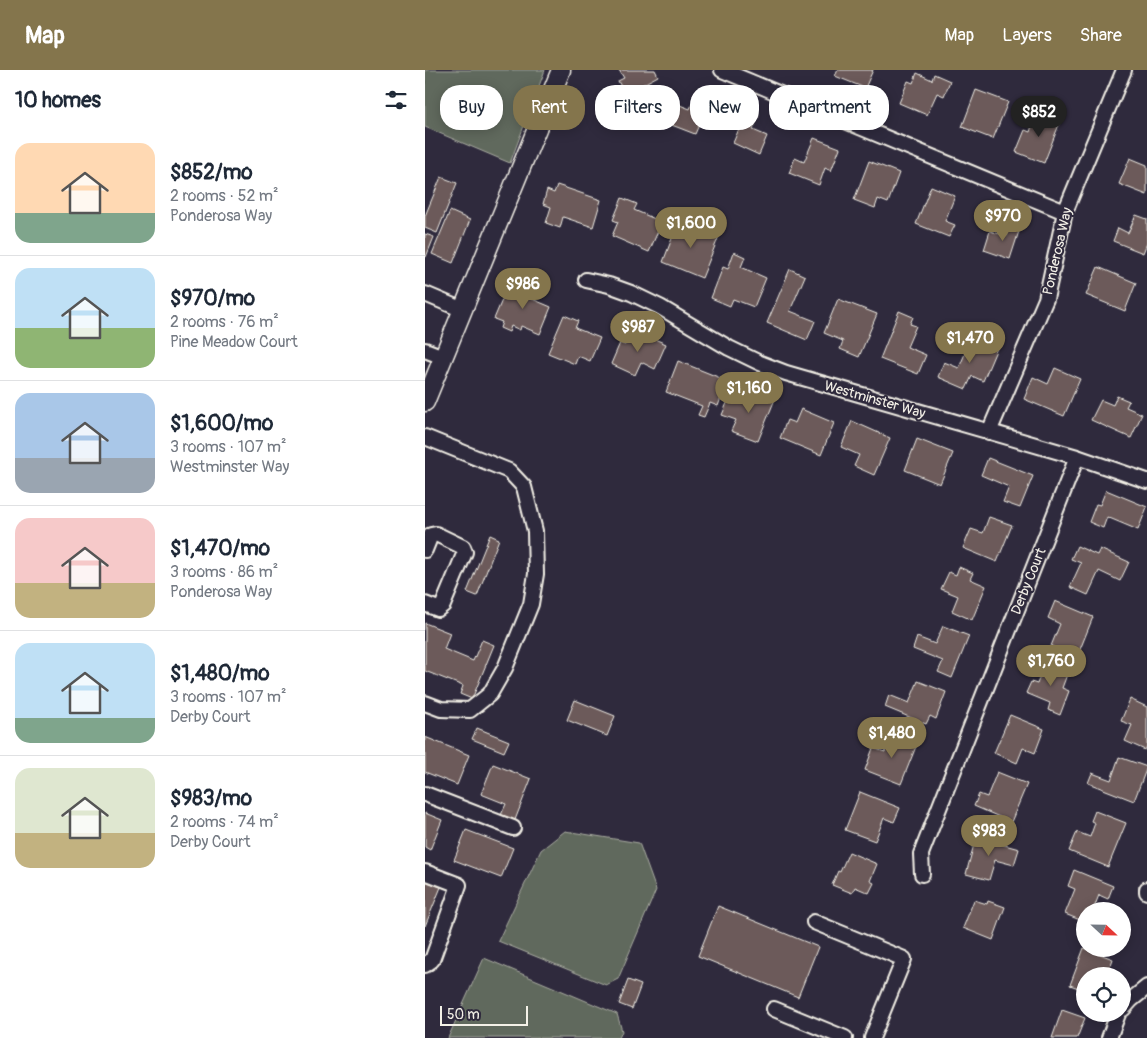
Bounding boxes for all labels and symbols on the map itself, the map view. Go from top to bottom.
pin: $852 [1009,96,1069,138]
pin: $970 [973,200,1033,242]
pin: $1,600 [650,206,732,249]
street label: Ponderosa Way [1039,206,1076,297]
pin: $986 [493,268,553,310]
pin: $987 [608,310,668,353]
pin: $1,470 [929,322,1011,364]
pin: $1,160 [708,372,790,414]
street label: Westminster Way [822,377,927,422]
street label: Derby Court [1007,545,1050,617]
pin: $1,760 [1010,644,1092,687]
pin: $1,480 [851,716,933,759]
pin: $983 [959,814,1019,857]
north arrow [1076,902,1131,958]
scale bar [440,1003,527,1026]

